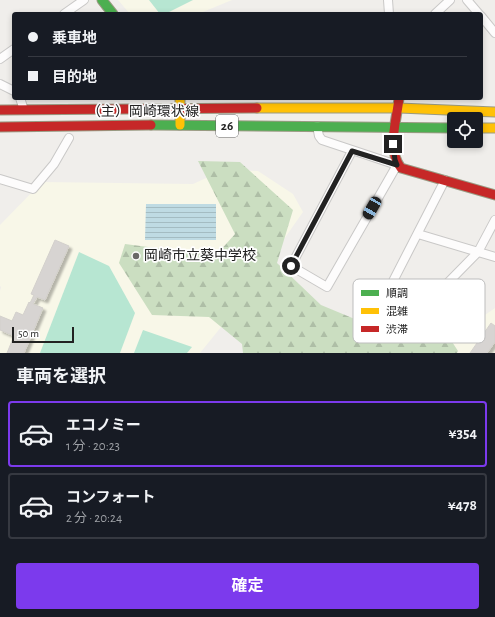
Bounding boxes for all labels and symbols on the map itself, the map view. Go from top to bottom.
street label: （主）岡崎環状線 [87,103,199,119]
road number: 26 [216,115,238,137]
route end [384,135,402,153]
car [361,195,383,221]
place label: 岡崎市立葵中学校 [144,248,256,263]
marker: 岡崎市立葵中学校 [131,251,141,261]
route start [282,257,300,275]
legend [353,279,485,343]
text: 順調 [386,288,408,299]
text: 混雑 [386,305,408,317]
text: 渋滞 [386,324,408,335]
scale bar [12,325,74,344]

